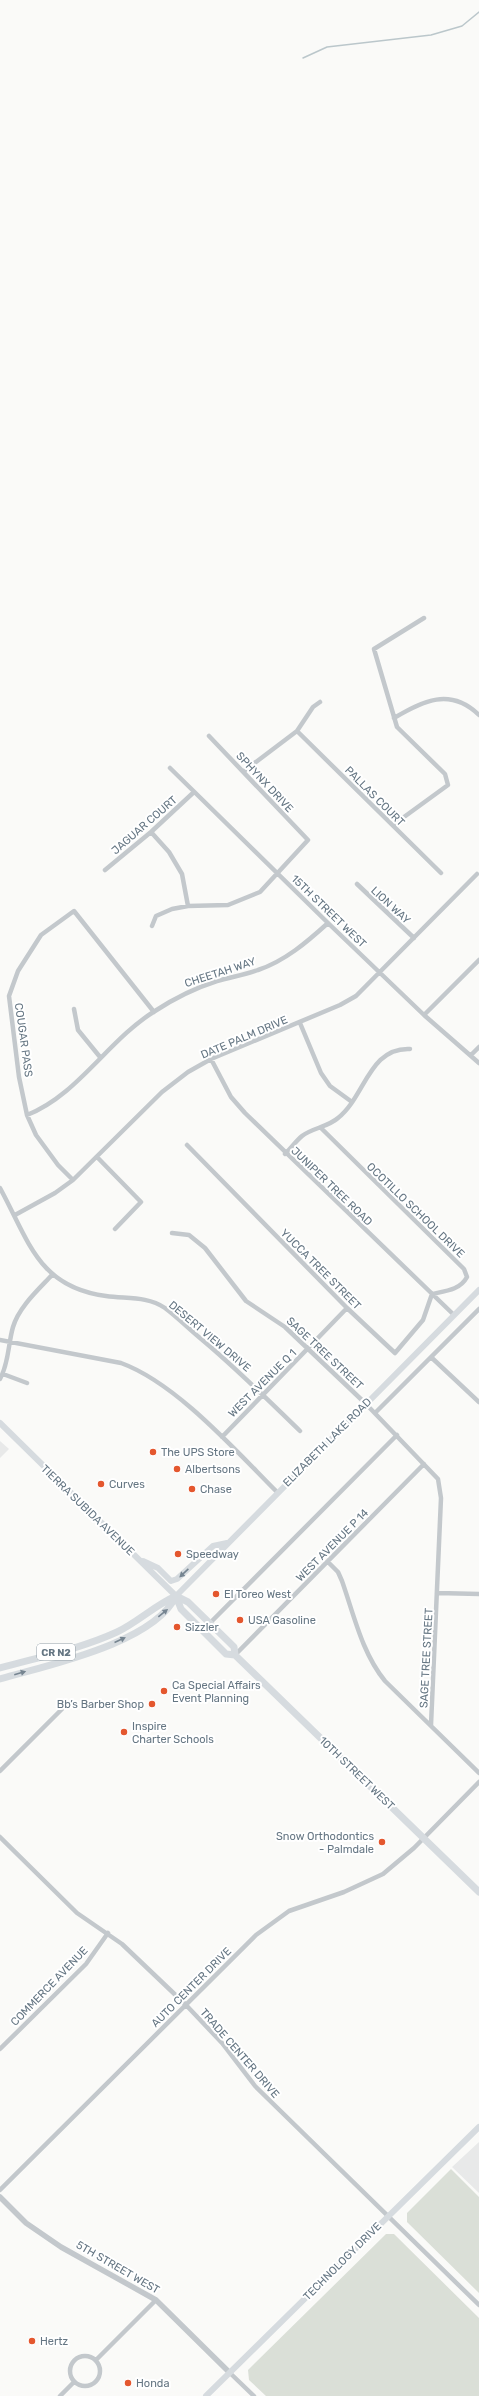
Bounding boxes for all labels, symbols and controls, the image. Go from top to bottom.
street label: SPHYNX DRIVE [233,749,296,815]
street label: PALLAS COURT [342,764,408,829]
street label: JAGUAR COURT [109,793,180,857]
street label: 15TH STREET WEST [289,872,369,951]
street label: LION WAY [368,884,413,927]
street label: CHEETAH WAY [183,955,257,990]
street label: COUGAR PASS [12,1002,35,1078]
street label: DATE PALM DRIVE [199,1013,290,1062]
street label: JUNIPER TREE ROAD [288,1144,375,1228]
street label: OCOTILLO SCHOOL DRIVE [364,1160,468,1261]
street label: YUCCA TREE STREET [278,1226,364,1313]
street label: DESERT VIEW DRIVE [166,1298,254,1375]
street label: SAGE TREE STREET [284,1314,366,1393]
street label: WEST AVENUE Q 1 [226,1347,299,1420]
street label: ELIZABETH LAKE ROAD [280,1395,374,1489]
place label: The UPS Store [161,1446,235,1459]
marker: The UPS Store [148,1447,158,1457]
street label: TIERRA SUBIDA AVENUE [38,1462,137,1559]
place label: Albertsons [185,1463,241,1476]
marker: Albertsons [172,1464,182,1474]
place label: Curves [109,1478,145,1491]
marker: Curves [96,1479,106,1489]
place label: Chase [200,1483,232,1496]
marker: Chase [187,1484,197,1494]
street label: WEST AVENUE P 14 [293,1506,371,1584]
place label: Speedway [186,1548,239,1561]
marker: Speedway [173,1549,183,1559]
one-way arrow [179,1568,190,1577]
place label: El Toreo West [224,1588,292,1601]
marker: El Toreo West [211,1589,221,1599]
street label: SAGE TREE STREET [417,1607,436,1708]
one-way arrow [157,1608,168,1617]
place label: USA Gasoline [248,1614,316,1627]
marker: USA Gasoline [235,1615,245,1625]
place label: Sizzler [185,1621,220,1634]
marker: Sizzler [172,1622,182,1632]
one-way arrow [115,1637,127,1643]
road number: CR N2 [37,1644,75,1660]
one-way arrow [14,1670,26,1676]
place label: Ca Special Affairs Event Planning [172,1679,261,1705]
marker: Ca Special Affairs Event Planning [159,1686,169,1696]
place label: Bb’s Barber Shop [57,1698,144,1711]
marker: Bb’s Barber Shop [147,1699,157,1709]
place label: Inspire Charter Schools [132,1720,214,1746]
marker: Inspire Charter Schools [119,1727,129,1737]
street label: 10TH STREET WEST [316,1734,397,1813]
place label: Snow Orthodontics - Palmdale [276,1830,374,1856]
marker: Snow Orthodontics - Palmdale [377,1837,387,1847]
street label: COMMERCE AVENUE [8,1944,91,2029]
street label: AUTO CENTER DRIVE [149,1945,234,2030]
street label: TRADE CENTER DRIVE [197,2006,282,2101]
street label: TECHNOLOGY DRIVE [301,2219,384,2303]
street label: 5TH STREET WEST [74,2238,162,2297]
place label: Hertz [40,2335,68,2348]
marker: Hertz [27,2336,37,2346]
place label: Honda [136,2377,169,2390]
marker: Honda [123,2378,133,2388]

